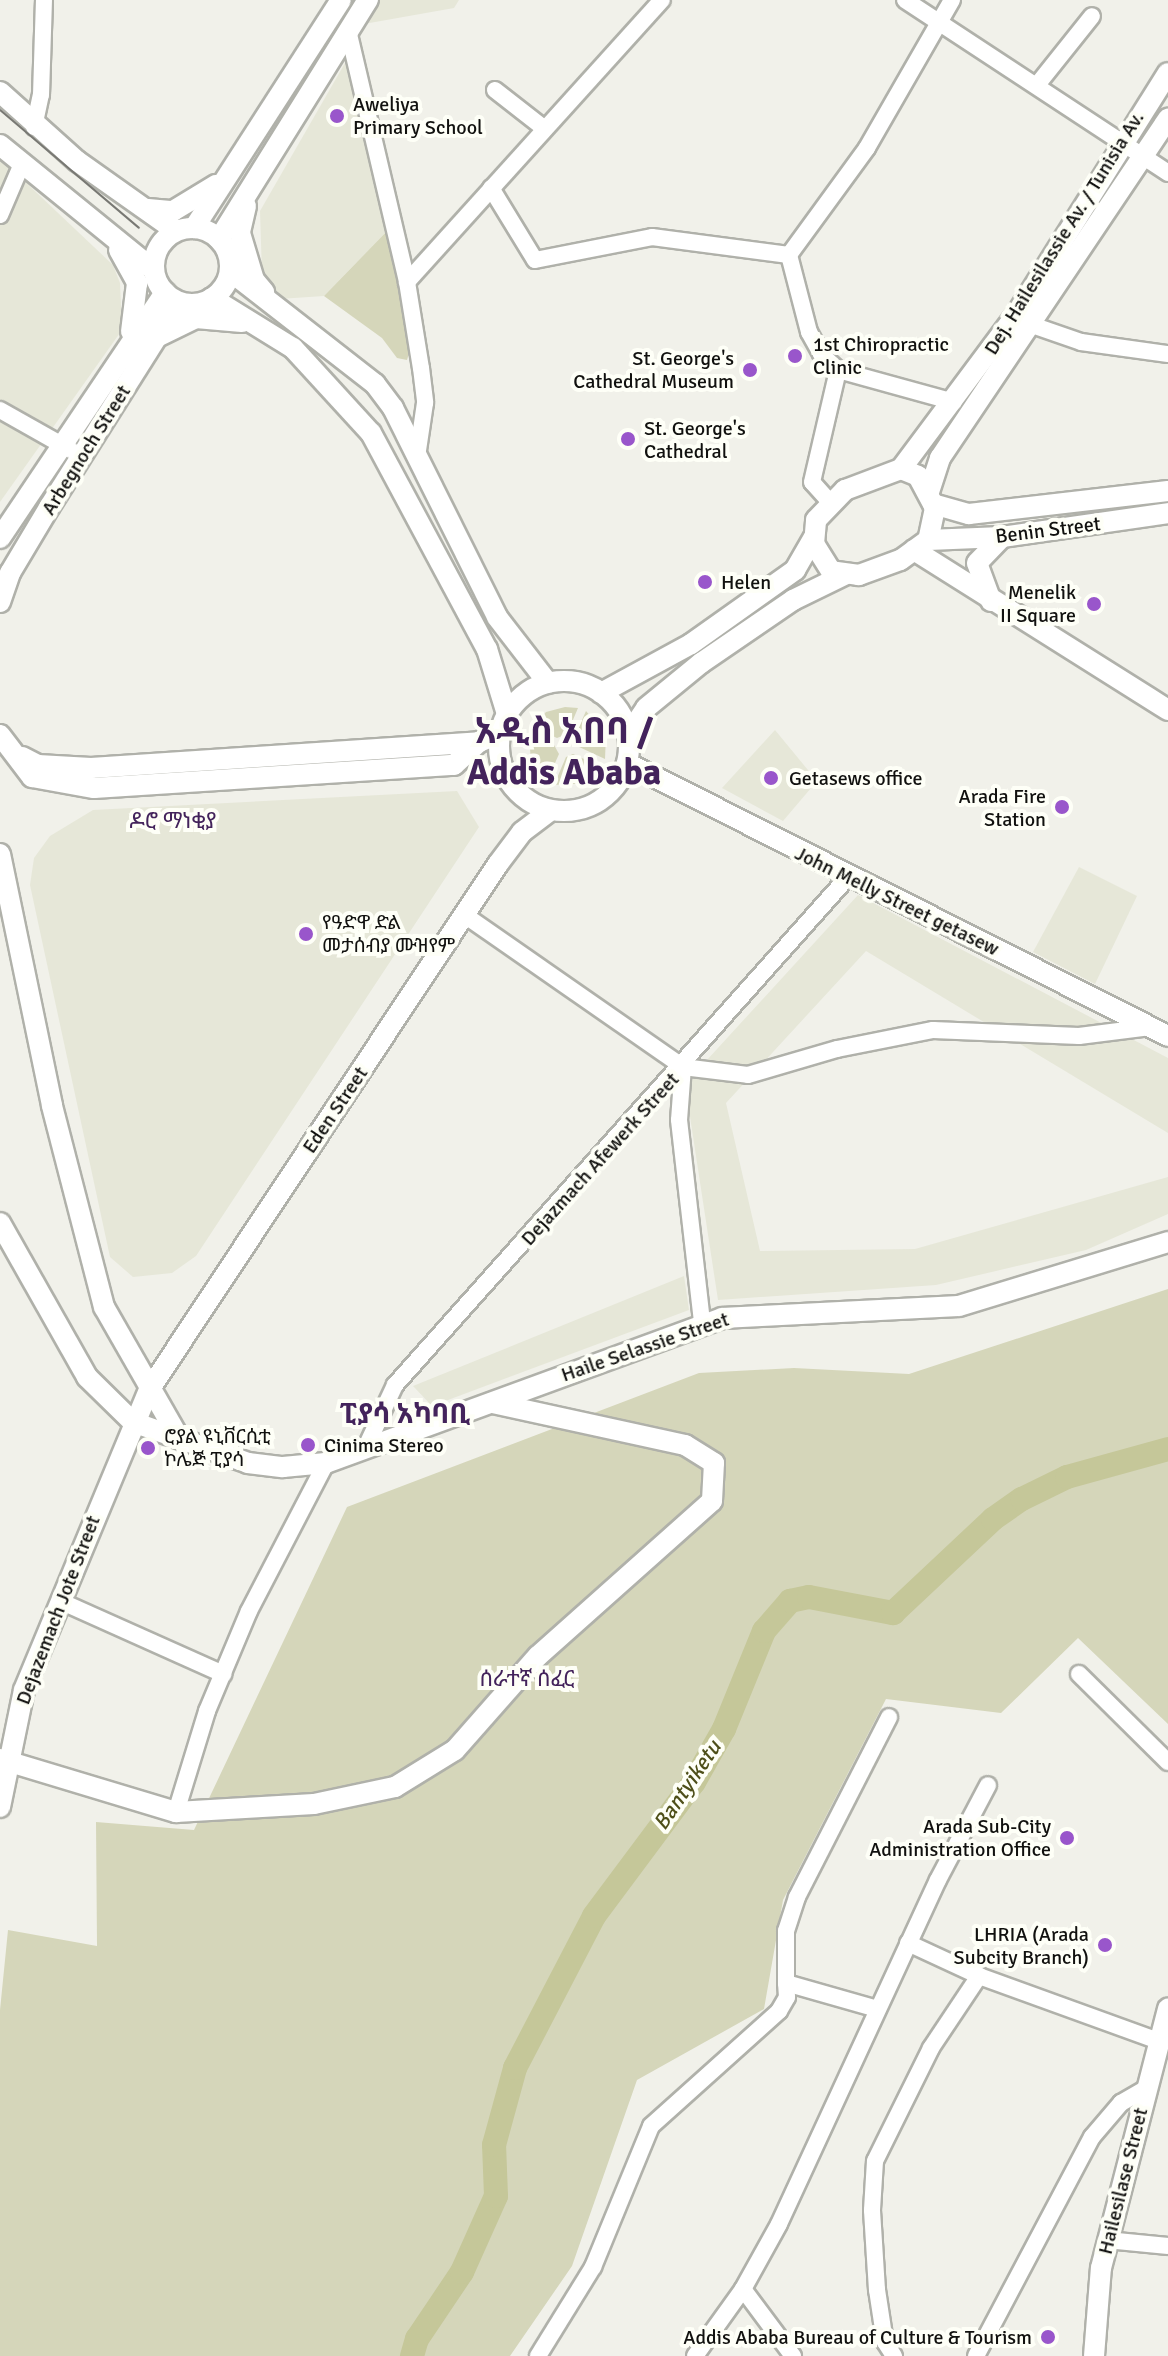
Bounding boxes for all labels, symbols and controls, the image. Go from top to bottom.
place label: Aweliya Primary School [353,92,483,139]
marker: Aweliya Primary School [328,107,346,125]
street label: Dej. Hailesilassie Av. / Tunisia Av. [979,107,1149,359]
place label: 1st Chiropractic Clinic [813,332,949,379]
marker: 1st Chiropractic Clinic [784,345,806,367]
place label: St. George's Cathedral Museum [573,346,734,393]
marker: St. George's Cathedral Museum [741,361,759,379]
street label: Arbegnoch Street [36,381,136,519]
place label: St. George's Cathedral [644,416,746,463]
marker: St. George's Cathedral [619,430,637,448]
street label: Benin Street [994,512,1102,548]
place label: Helen [721,570,771,594]
marker: Helen [696,573,714,591]
place label: Menelik II Square [1000,580,1076,627]
marker: Menelik II Square [1083,593,1105,615]
district label: አዲስ አበባ / Addis Ababa [467,709,661,794]
place label: Getasews office [789,766,922,790]
marker: Getasews office [760,767,782,789]
place label: Arada Fire Station [959,784,1046,831]
marker: Arada Fire Station [1053,798,1071,816]
district label: ዶሮ ማነቂያ [130,808,216,834]
street label: John Melly Street getasew [791,841,1003,961]
place label: የዓድዋ ድል መታሰብያ ሙዝየም [322,910,455,957]
marker: የዓድዋ ድል መታሰብያ ሙዝየም [297,925,315,943]
street label: Eden Street [297,1062,373,1158]
street label: Dejazmach Afewerk Street [516,1068,684,1250]
street label: Haile Selassie Street [558,1307,732,1387]
district label: ፒያሳ አካባቢ [340,1397,470,1431]
place label: ሮያል ዩኒቨርሲቲ ኮሌጅ ፒያሳ [164,1424,271,1471]
place label: Cinima Stereo [324,1433,444,1457]
marker: Cinima Stereo [299,1436,317,1454]
marker: ሮያል ዩኒቨርሲቲ ኮሌጅ ፒያሳ [139,1439,157,1457]
street label: Dejazemach Jote Street [11,1512,105,1708]
district label: ሰራተኛ ሰፈር [479,1666,575,1692]
water label: Bantyiketu [648,1735,726,1835]
place label: Arada Sub-City Administration Office [869,1814,1051,1861]
marker: Arada Sub-City Administration Office [1058,1829,1076,1847]
place label: LHRIA (Arada Subcity Branch) [954,1922,1089,1969]
marker: LHRIA (Arada Subcity Branch) [1096,1936,1114,1954]
street label: Hailesilase Street [1093,2105,1153,2257]
place label: Addis Ababa Bureau of Culture & Tourism [683,2325,1032,2349]
marker: Addis Ababa Bureau of Culture & Tourism [1039,2328,1057,2346]

